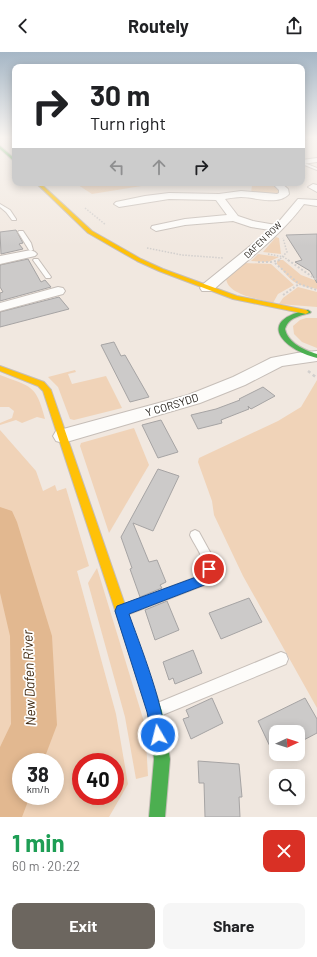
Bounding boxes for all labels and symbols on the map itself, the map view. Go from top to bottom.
street label: DAFEN ROW [241,219,284,260]
street label: Y CORSYDD [144,390,200,419]
pin [192,552,226,586]
water label: New Dafen River [18,629,39,726]
position arrow [137,714,179,756]
north arrow [269,725,305,761]
speed limit sign: 40 [72,753,124,805]

